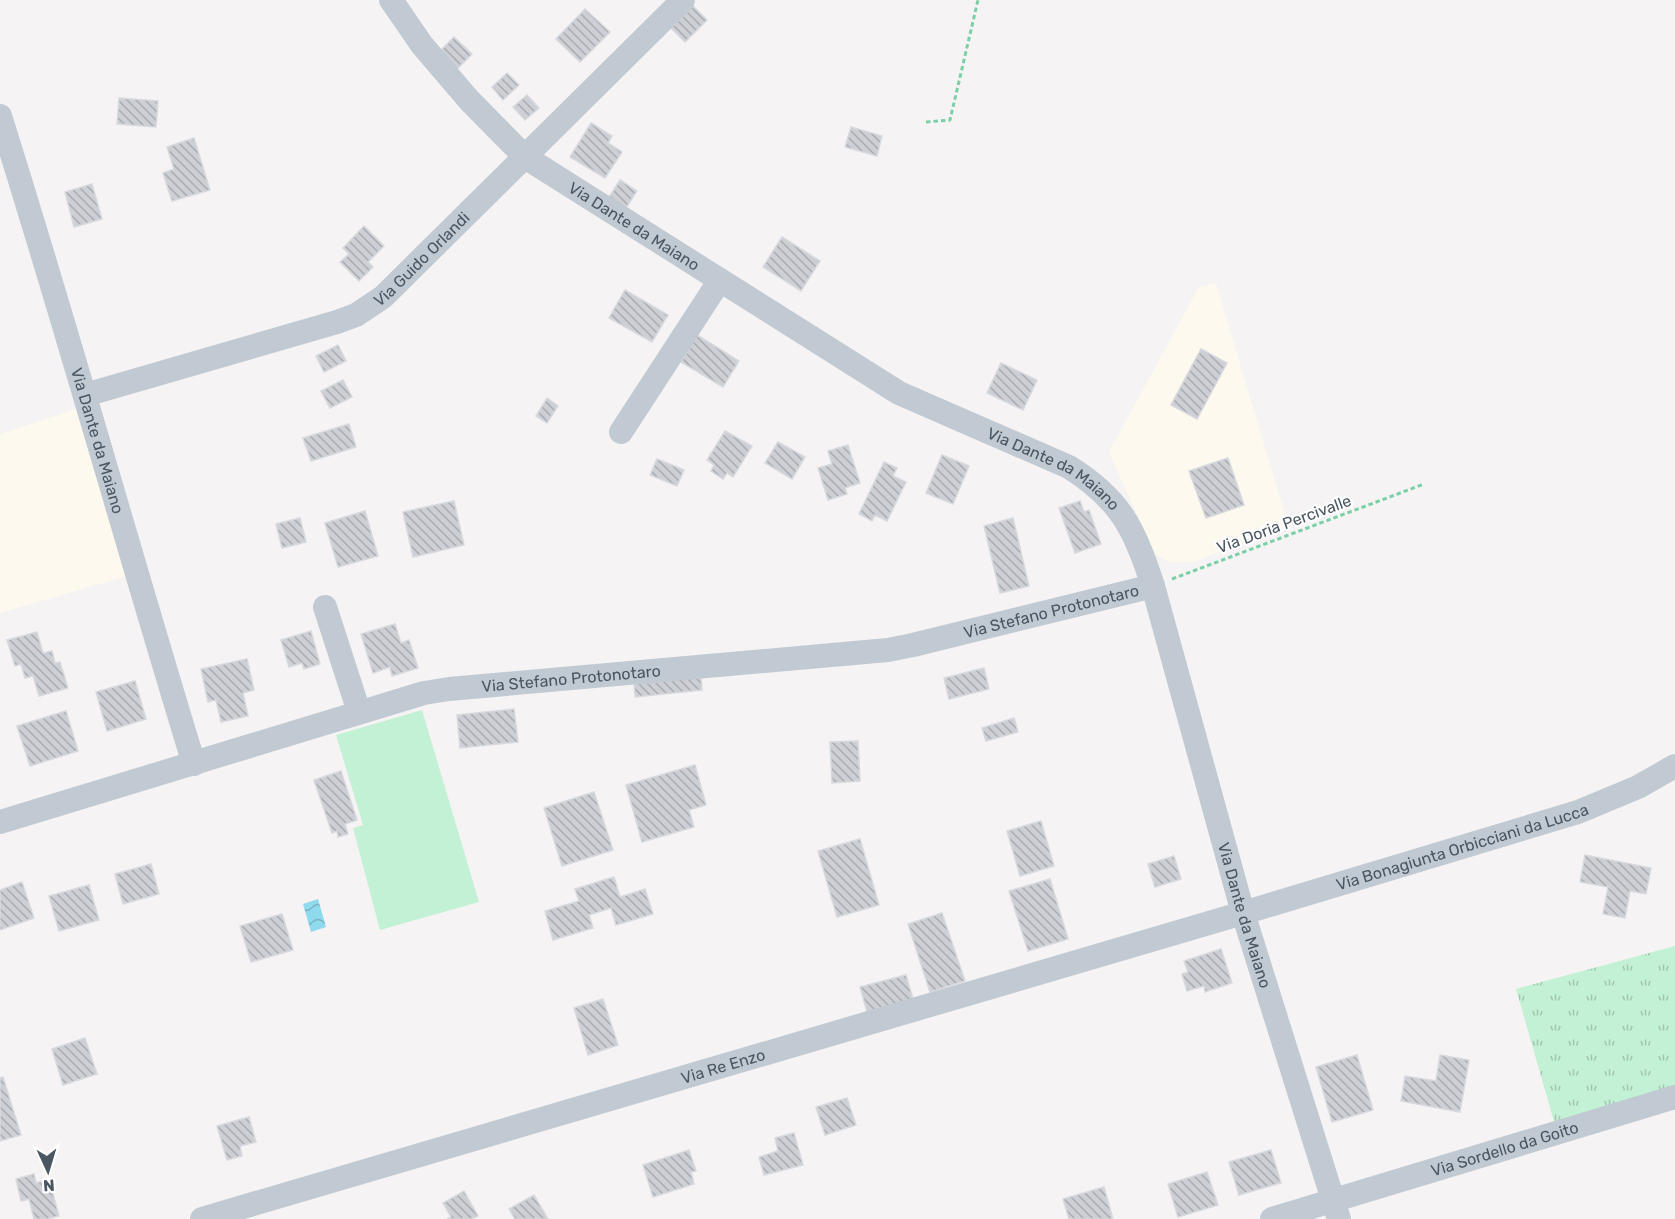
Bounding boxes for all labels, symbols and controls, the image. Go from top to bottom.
street label: Via Dante da Maiano [565,178,703,274]
street label: Via Guido Orlandi [370,208,473,310]
street label: Via Dante da Maiano [67,365,128,516]
street label: Via Dante da Maiano [984,423,1124,514]
street label: Via Doria Percivalle [1214,491,1354,557]
street label: Via Stefano Protonotaro [962,580,1141,642]
street label: Via Stefano Protonotaro [481,661,661,696]
street label: Via Bonagiunta Orbicciani da Lucca [1334,799,1591,894]
street label: Via Dante da Maiano [1214,840,1275,990]
street label: Via Re Enzo [679,1044,767,1087]
street label: Via Sordello da Goito [1428,1117,1581,1180]
north arrow [18,1141,78,1201]
text: N [43,1176,55,1195]

